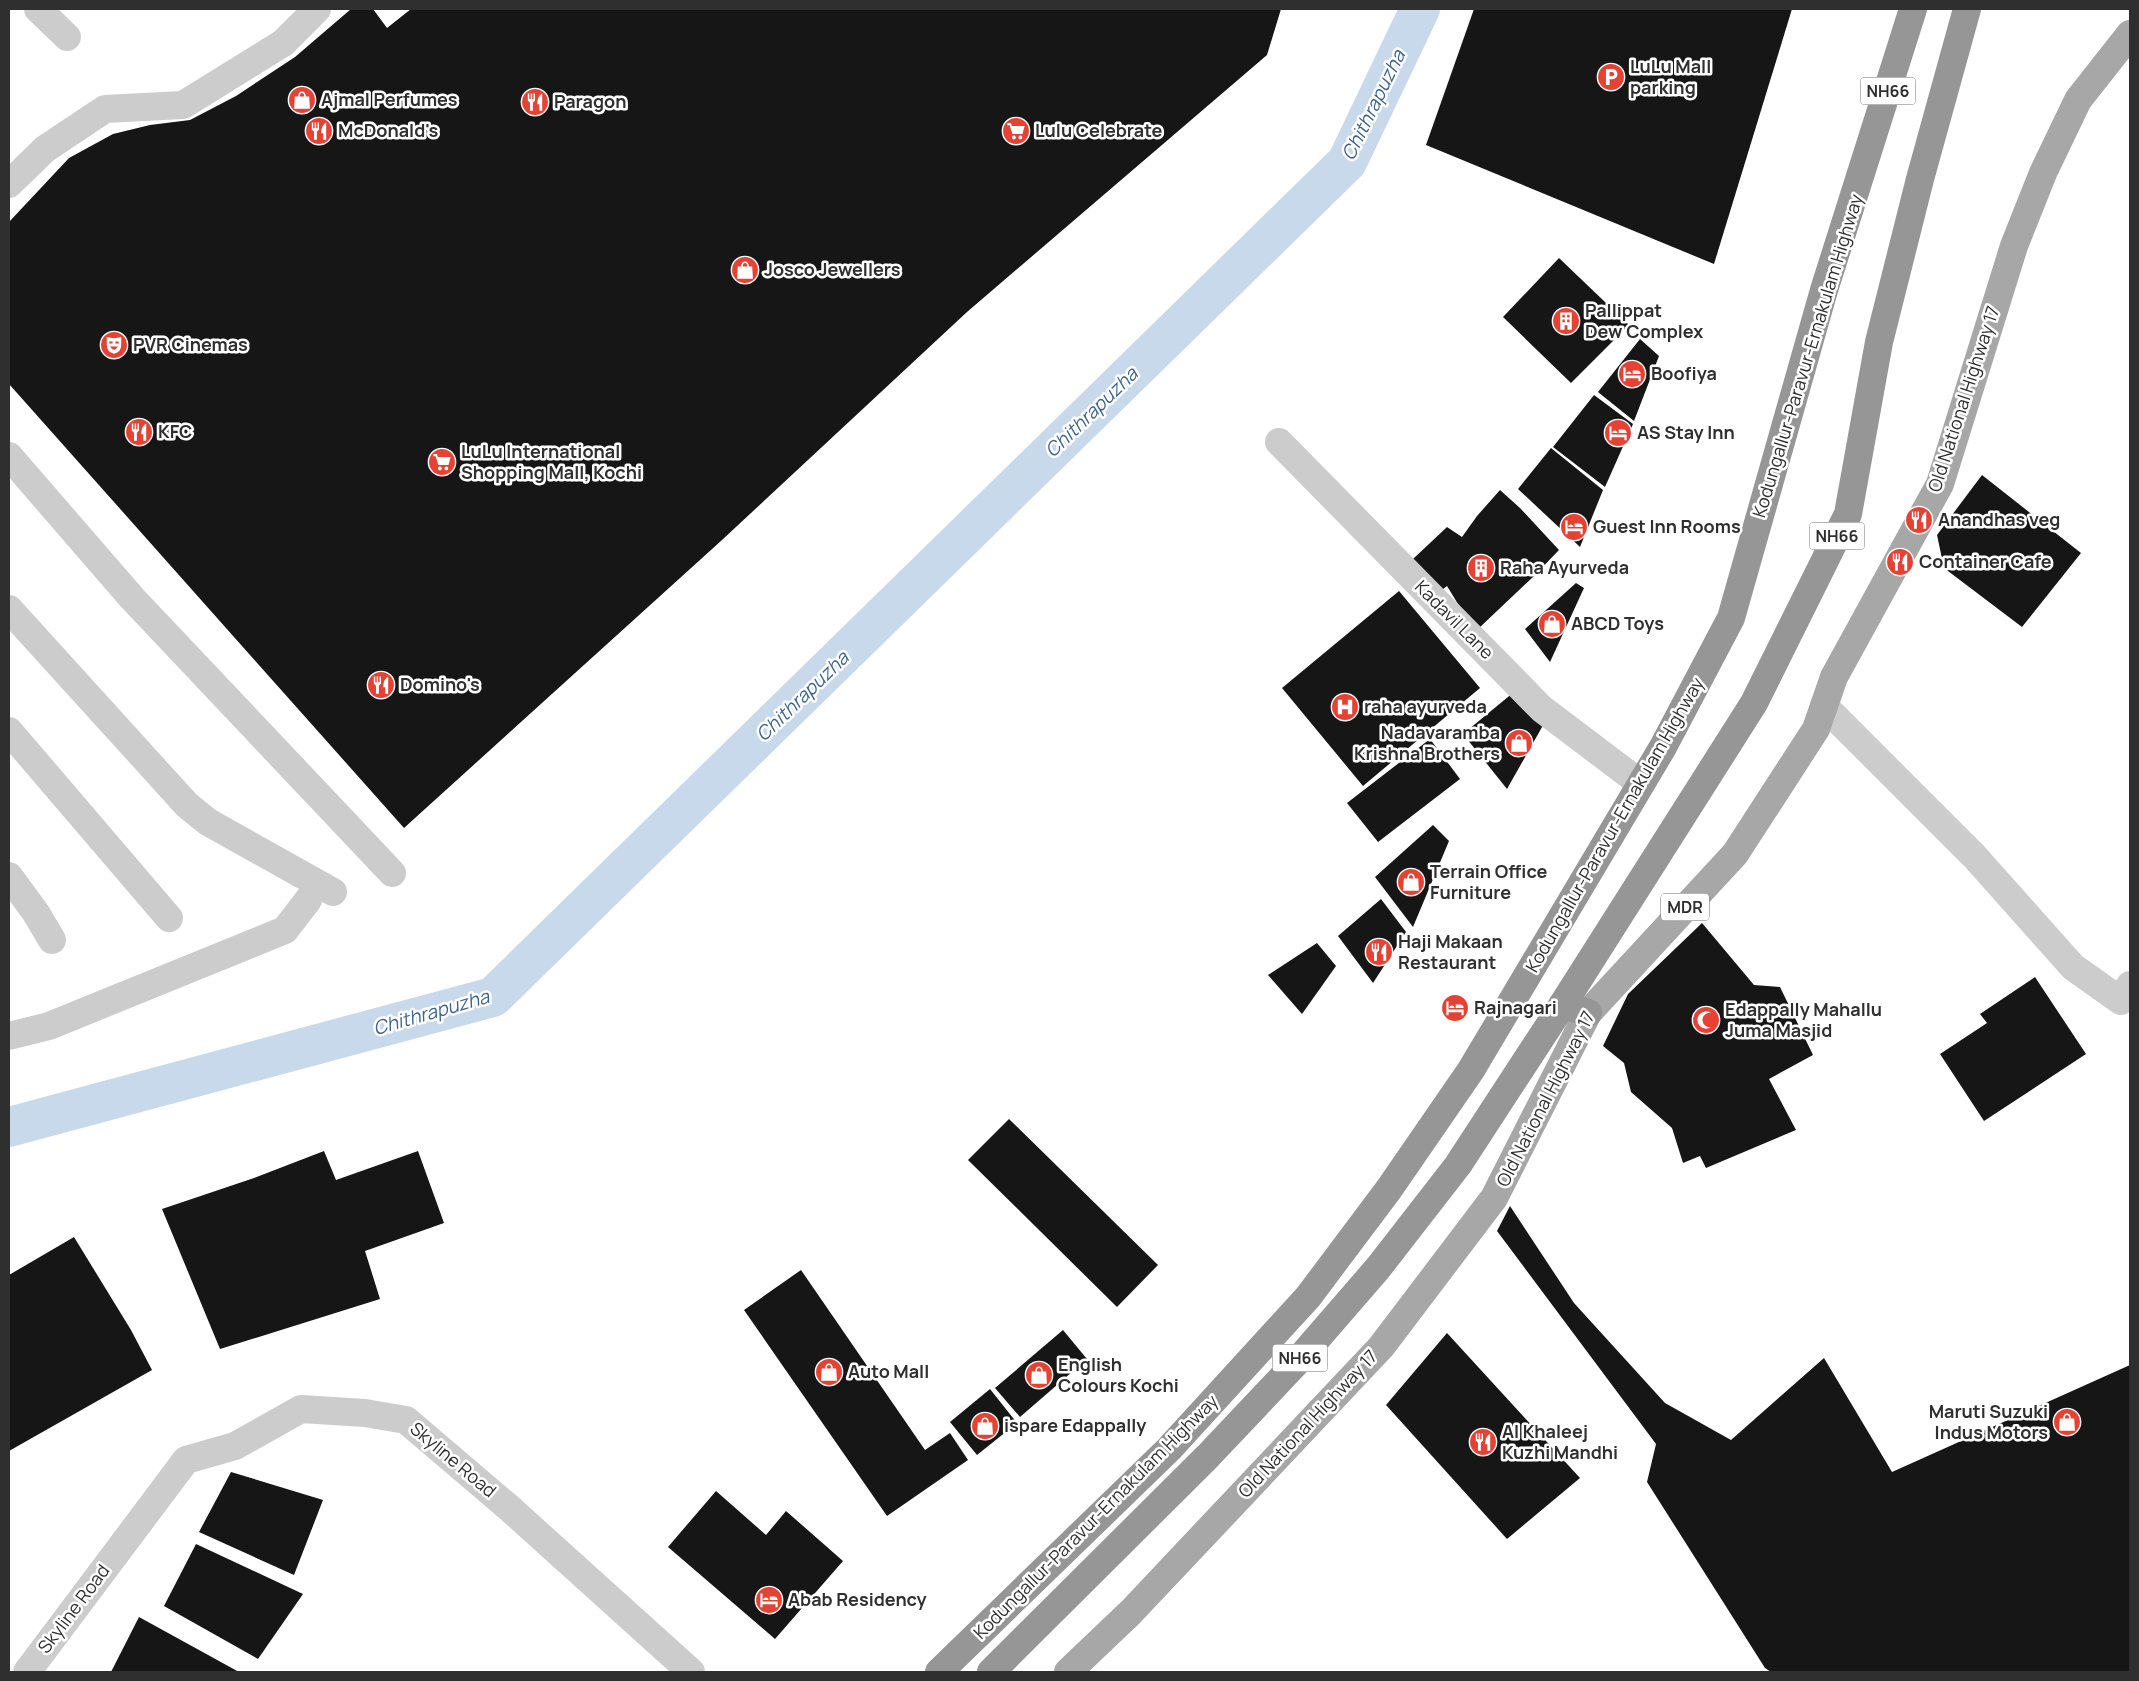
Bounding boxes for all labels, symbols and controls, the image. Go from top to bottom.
water label: Chithrapuzha [1335,44,1412,164]
place label: LuLu Mall parking [1630,54,1711,99]
parking icon: LuLu Mall parking [1596,62,1626,92]
road number: NH66 [1860,78,1916,104]
shop icon: Ajmal Perfumes [287,85,317,115]
place label: Ajmal Perfumes [321,87,458,111]
restaurant icon: Paragon [520,87,550,117]
place label: Paragon [554,89,626,113]
restaurant icon: McDonald's [304,116,334,146]
supermarket icon: Lulu Celebrate [1001,116,1031,146]
place label: McDonald's [338,118,439,142]
place label: Lulu Celebrate [1035,118,1162,142]
street label: Kodungallur-Paravur-Ernakulam Highway [1746,191,1868,520]
shop icon: Josco Jewellers [730,255,760,285]
place label: Josco Jewellers [764,257,901,281]
place label: Pallippat Dew Complex [1585,298,1703,343]
street label: Old National Highway 17 [1922,303,2004,495]
building icon: Pallippat Dew Complex [1551,306,1581,336]
theatre icon: PVR Cinemas [99,330,129,360]
place label: PVR Cinemas [133,332,248,356]
hotel icon: Boofiya [1617,359,1647,389]
water label: Chithrapuzha [1039,360,1144,463]
place label: Boofiya [1651,361,1717,385]
restaurant icon: KFC [124,417,154,447]
hotel icon: AS Stay Inn [1603,418,1633,448]
place label: KFC [158,419,192,443]
place label: AS Stay Inn [1637,420,1735,444]
place label: LuLu International Shopping Mall, Kochi [461,439,642,484]
supermarket icon: LuLu International Shopping Mall, Kochi [427,447,457,477]
restaurant icon: Anandhas veg [1904,505,1934,535]
place label: Anandhas veg [1938,507,2060,531]
hotel icon: Guest Inn Rooms [1559,512,1589,542]
place label: Guest Inn Rooms [1593,514,1741,538]
road number: NH66 [1810,522,1864,550]
restaurant icon: Container Cafe [1885,547,1915,577]
place label: Container Cafe [1919,549,2052,573]
building icon: Raha Ayurveda [1466,553,1496,583]
place label: Raha Ayurveda [1500,555,1629,579]
street label: Kadavil Lane [1410,575,1499,664]
shop icon: ABCD Toys [1537,609,1567,639]
place label: ABCD Toys [1571,611,1664,635]
water label: Chithrapuzha [750,644,855,747]
restaurant icon: Domino's [366,670,396,700]
place label: Domino's [400,672,480,696]
street label: Kodungallur-Paravur-Ernakulam Highway [1520,672,1709,976]
hospital icon: raha ayurveda [1330,692,1360,722]
place label: raha ayurveda [1364,694,1487,718]
place label: Nadavaramba Krishna Brothers [1354,720,1500,765]
shop icon: Nadavaramba Krishna Brothers [1504,728,1534,758]
place label: Terrain Office Furniture [1430,859,1547,904]
shop icon: Terrain Office Furniture [1396,867,1426,897]
road number: MDR [1661,894,1709,920]
place label: Haji Makaan Restaurant [1398,929,1503,974]
restaurant icon: Haji Makaan Restaurant [1364,937,1394,967]
water label: Chithrapuzha [370,983,493,1041]
hotel icon: Rajnagari [1440,993,1470,1023]
place label: Rajnagari [1474,995,1557,1019]
place label: Edappally Mahallu Juma Masjid [1725,997,1882,1042]
mosque icon: Edappally Mahallu Juma Masjid [1691,1005,1721,1035]
street label: Old National Highway 17 [1490,1007,1600,1190]
street label: Old National Highway 17 [1232,1344,1382,1502]
road number: NH66 [1272,1345,1328,1372]
place label: English Colours Kochi [1058,1352,1179,1397]
shop icon: Auto Mall [814,1357,844,1387]
place label: Auto Mall [848,1359,929,1383]
shop icon: English Colours Kochi [1024,1360,1054,1390]
street label: Kodungallur-Paravur-Ernakulam Highway [968,1388,1223,1644]
place label: Maruti Suzuki Indus Motors [1929,1399,2048,1444]
shop icon: Maruti Suzuki Indus Motors [2052,1407,2082,1437]
shop icon: ispare Edappally [970,1411,1000,1441]
place label: ispare Edappally [1004,1413,1146,1437]
street label: Skyline Road [406,1416,502,1502]
place label: Al Khaleej Kuzhi Mandhi [1502,1419,1618,1464]
restaurant icon: Al Khaleej Kuzhi Mandhi [1468,1427,1498,1457]
street label: Skyline Road [32,1559,114,1658]
hotel icon: Abab Residency [754,1585,784,1615]
place label: Abab Residency [788,1587,927,1611]

